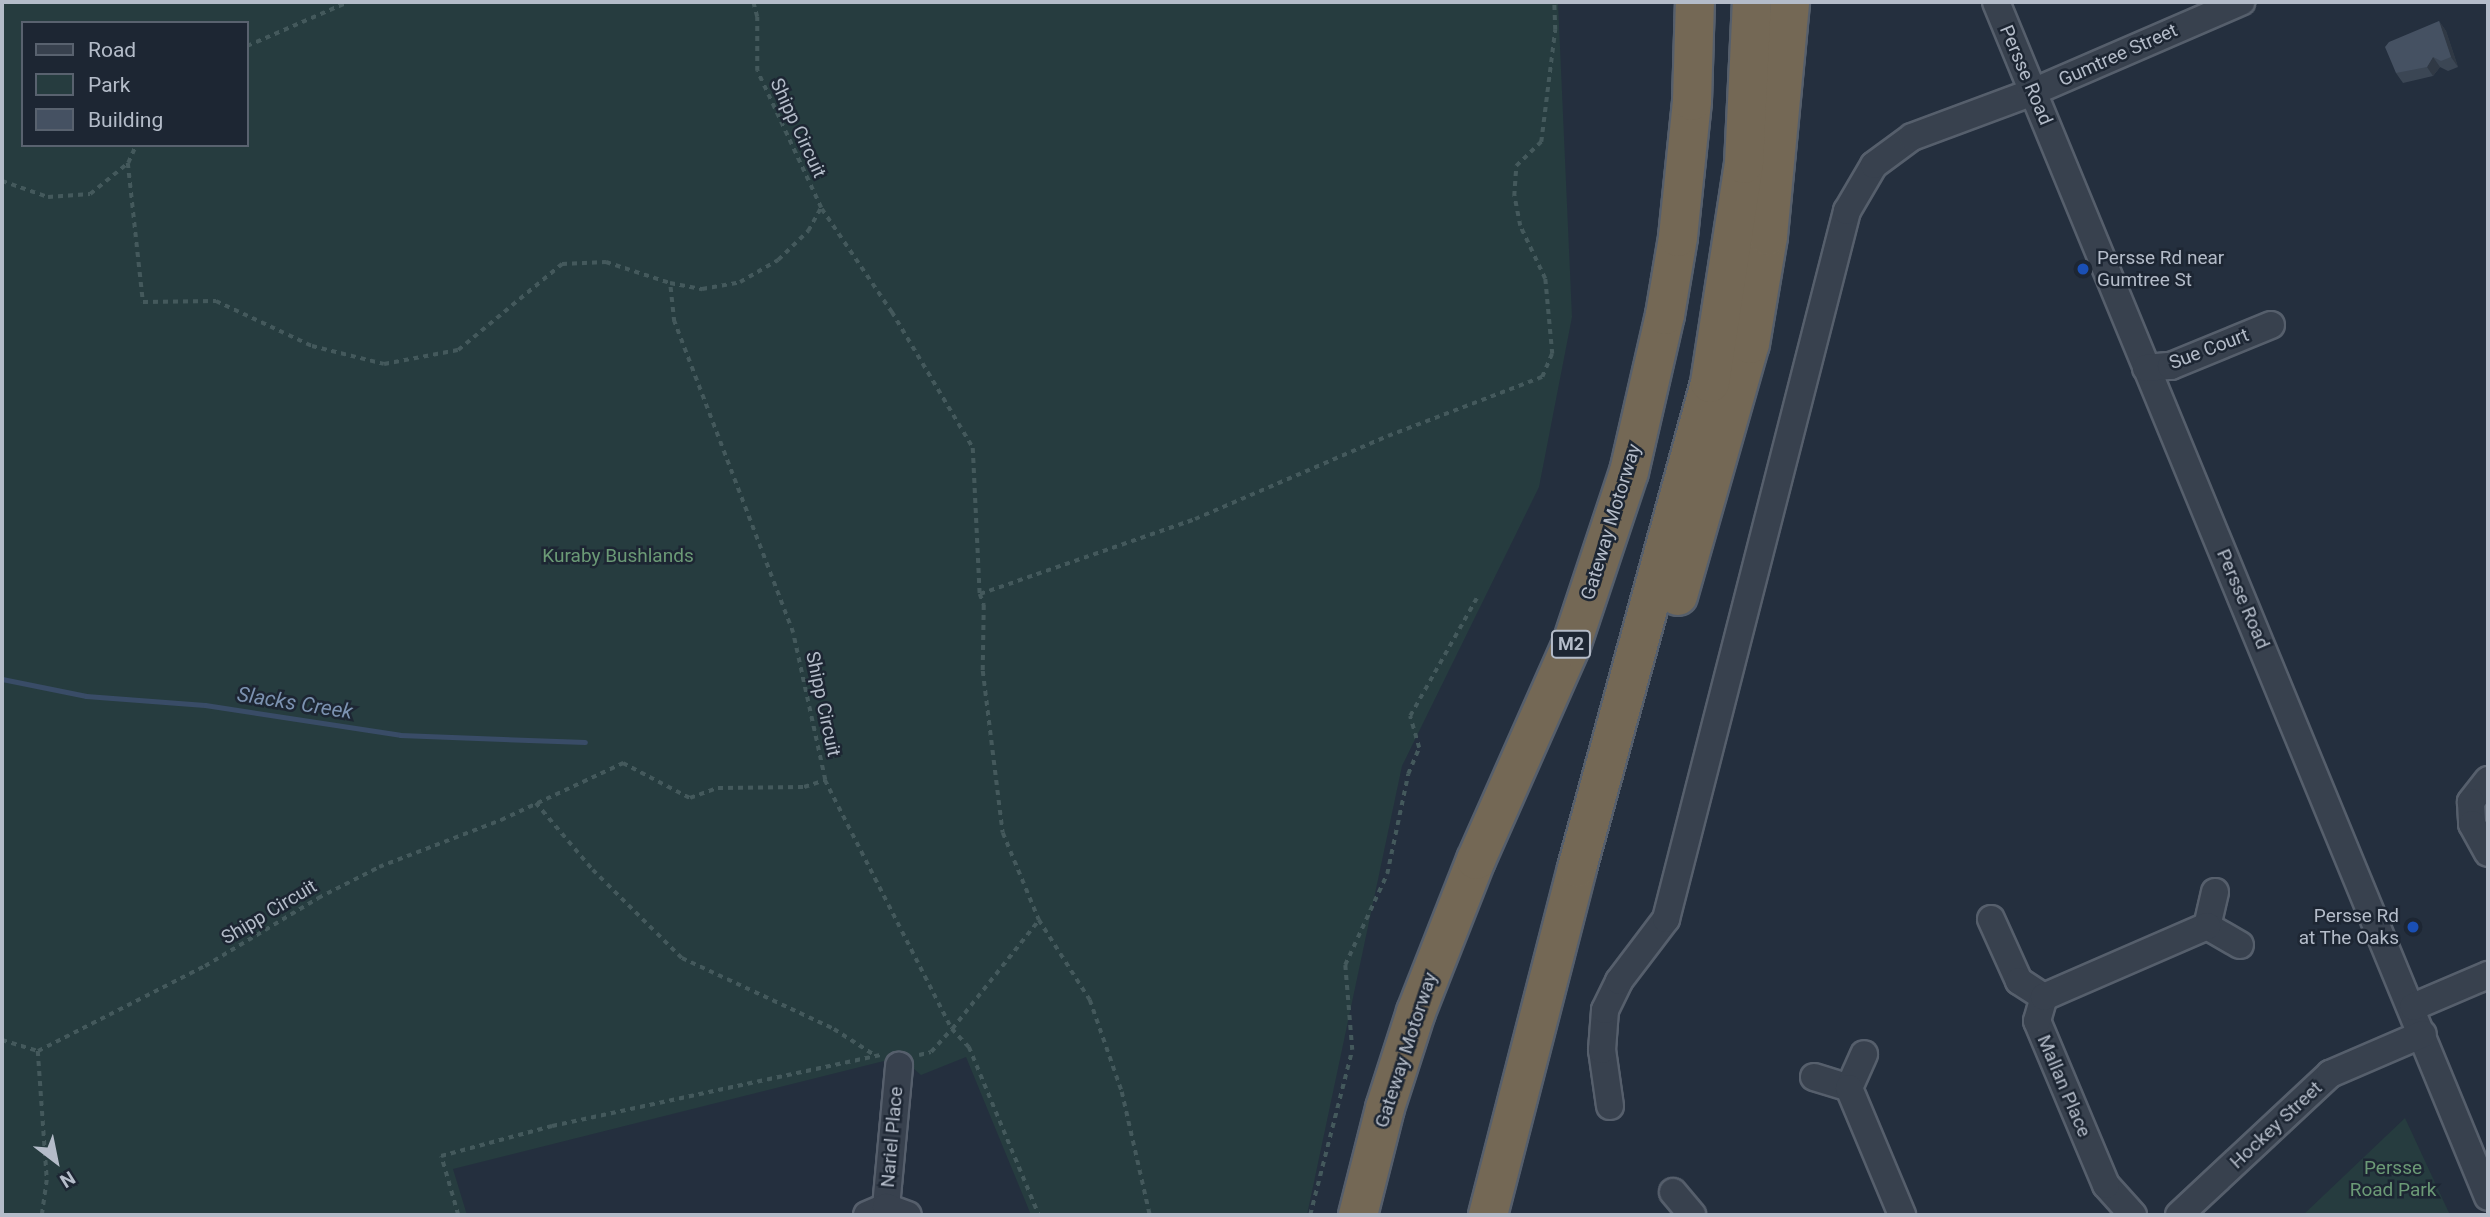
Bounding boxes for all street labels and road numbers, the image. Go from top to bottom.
street label: Gumtree Street [2055,19,2181,91]
street label: Persse Road [1995,22,2057,128]
street label: Shipp Circuit [765,75,831,181]
street label: Sue Court [2166,323,2252,375]
street label: Gateway Motorway [1576,441,1646,603]
street label: Persse Road [2212,546,2274,652]
road number: M2 [1550,630,1592,658]
street label: Shipp Circuit [801,649,845,759]
street label: Shipp Circuit [217,875,321,949]
street label: Gateway Motorway [1370,969,1442,1131]
street label: Mallan Place [2032,1032,2096,1140]
street label: Hockey Street [2225,1077,2327,1173]
street label: Nariel Place [876,1086,908,1188]

